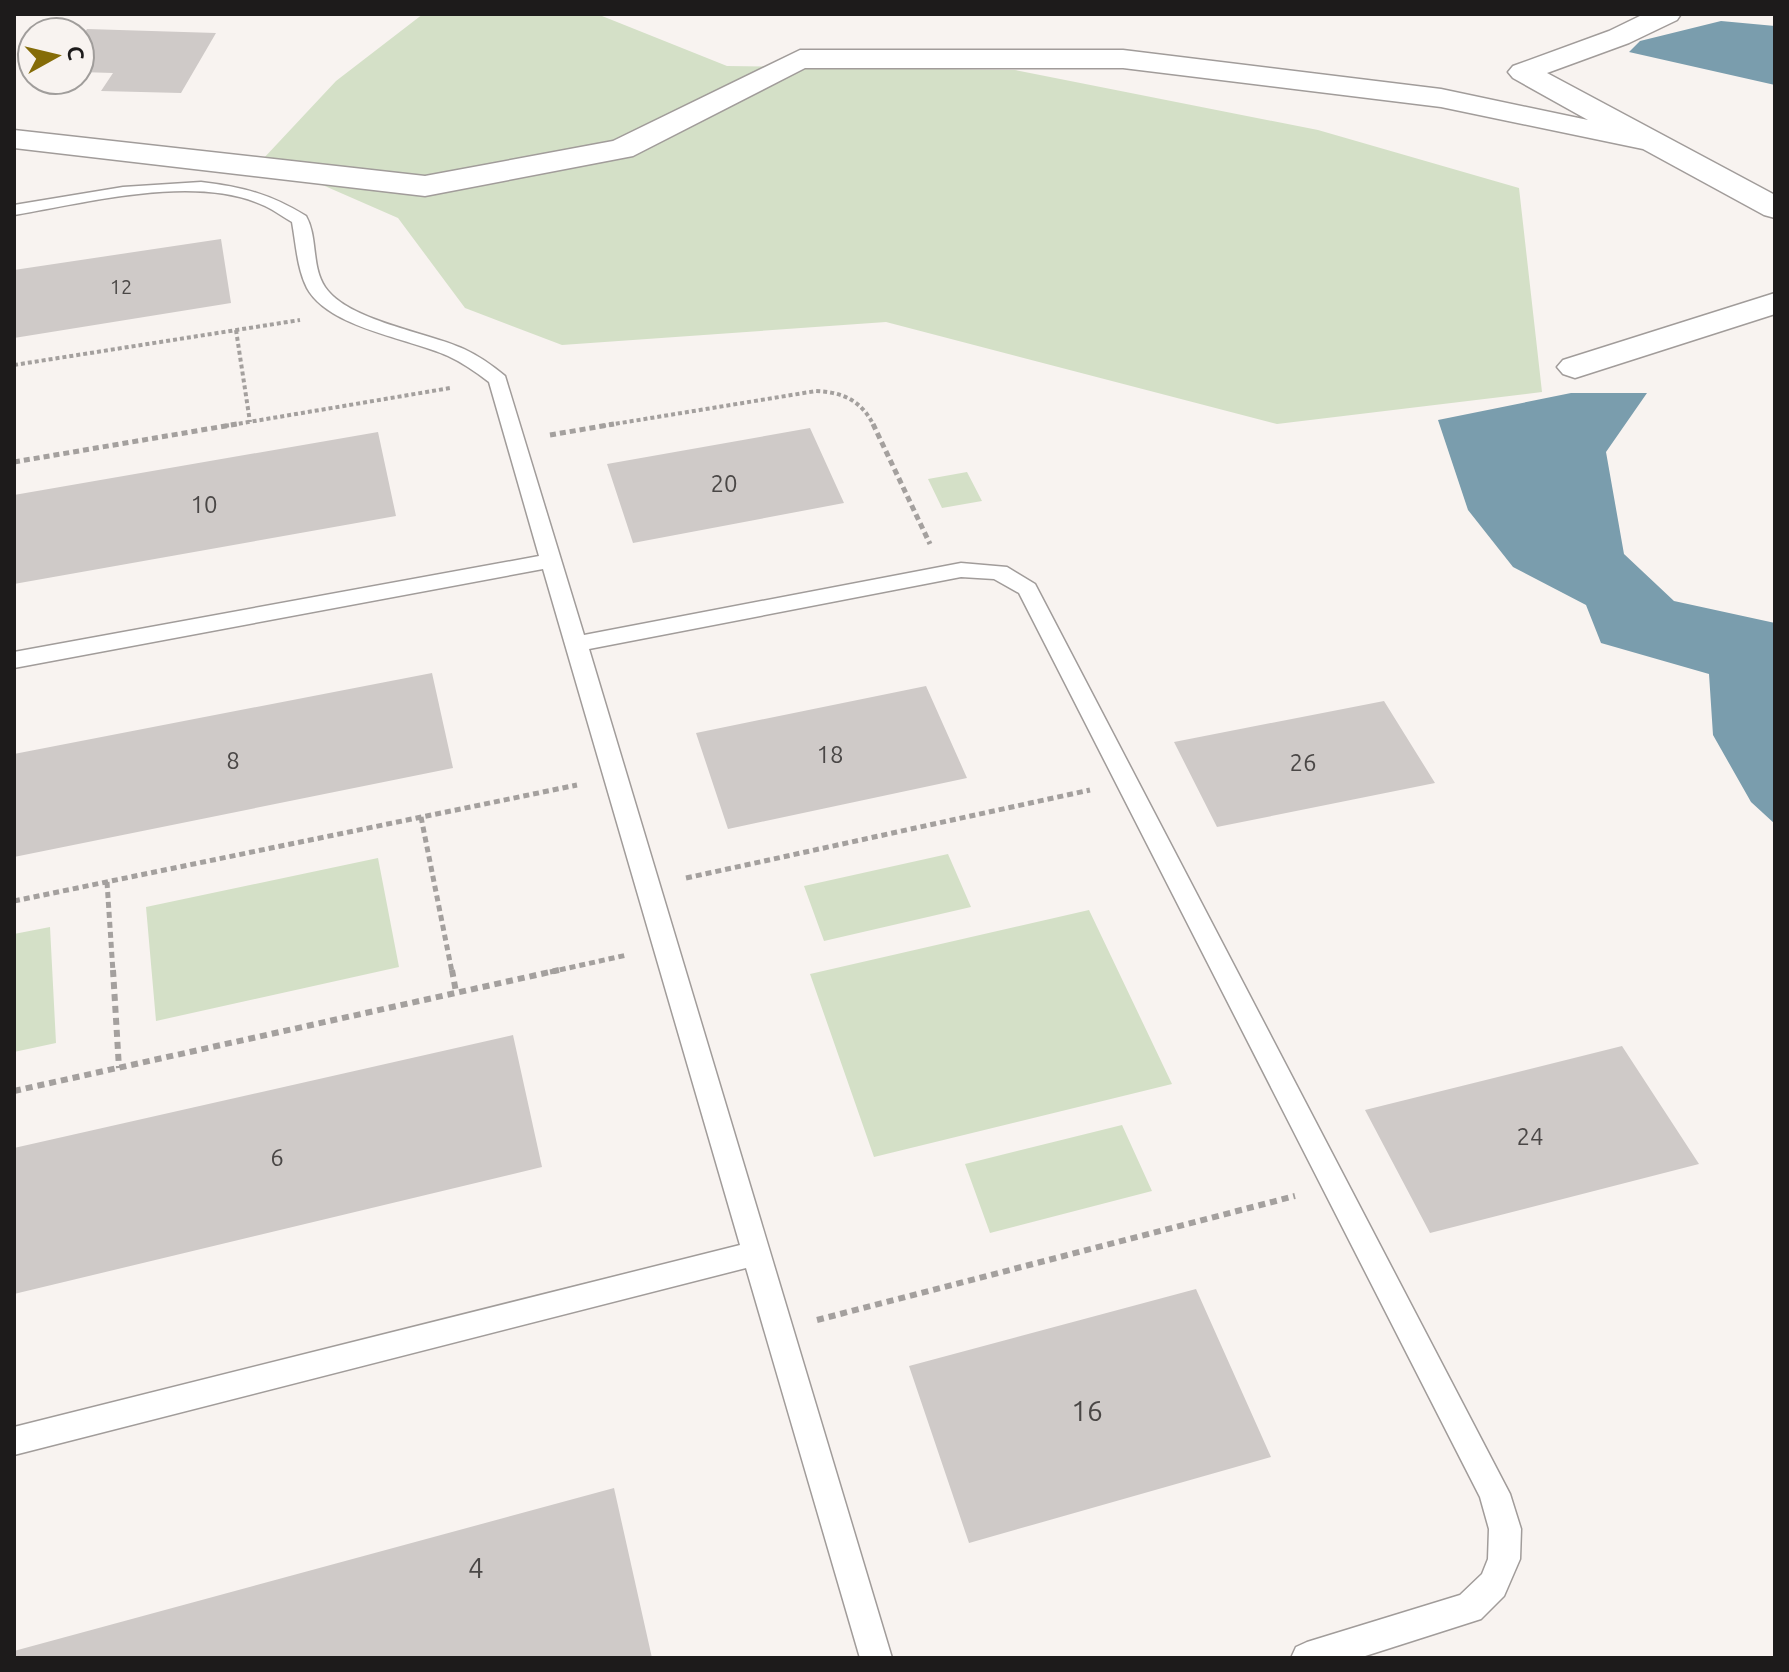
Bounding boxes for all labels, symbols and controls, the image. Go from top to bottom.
north arrow [16,16,96,96]
text: С [63,44,90,62]
house number: 12 [110,275,132,298]
house number: 20 [710,470,738,497]
house number: 10 [190,491,218,518]
house number: 18 [816,741,844,768]
house number: 8 [226,747,240,774]
house number: 26 [1289,749,1317,776]
house number: 24 [1516,1123,1544,1150]
house number: 6 [270,1144,284,1171]
house number: 16 [1071,1395,1103,1426]
house number: 4 [468,1552,484,1583]

